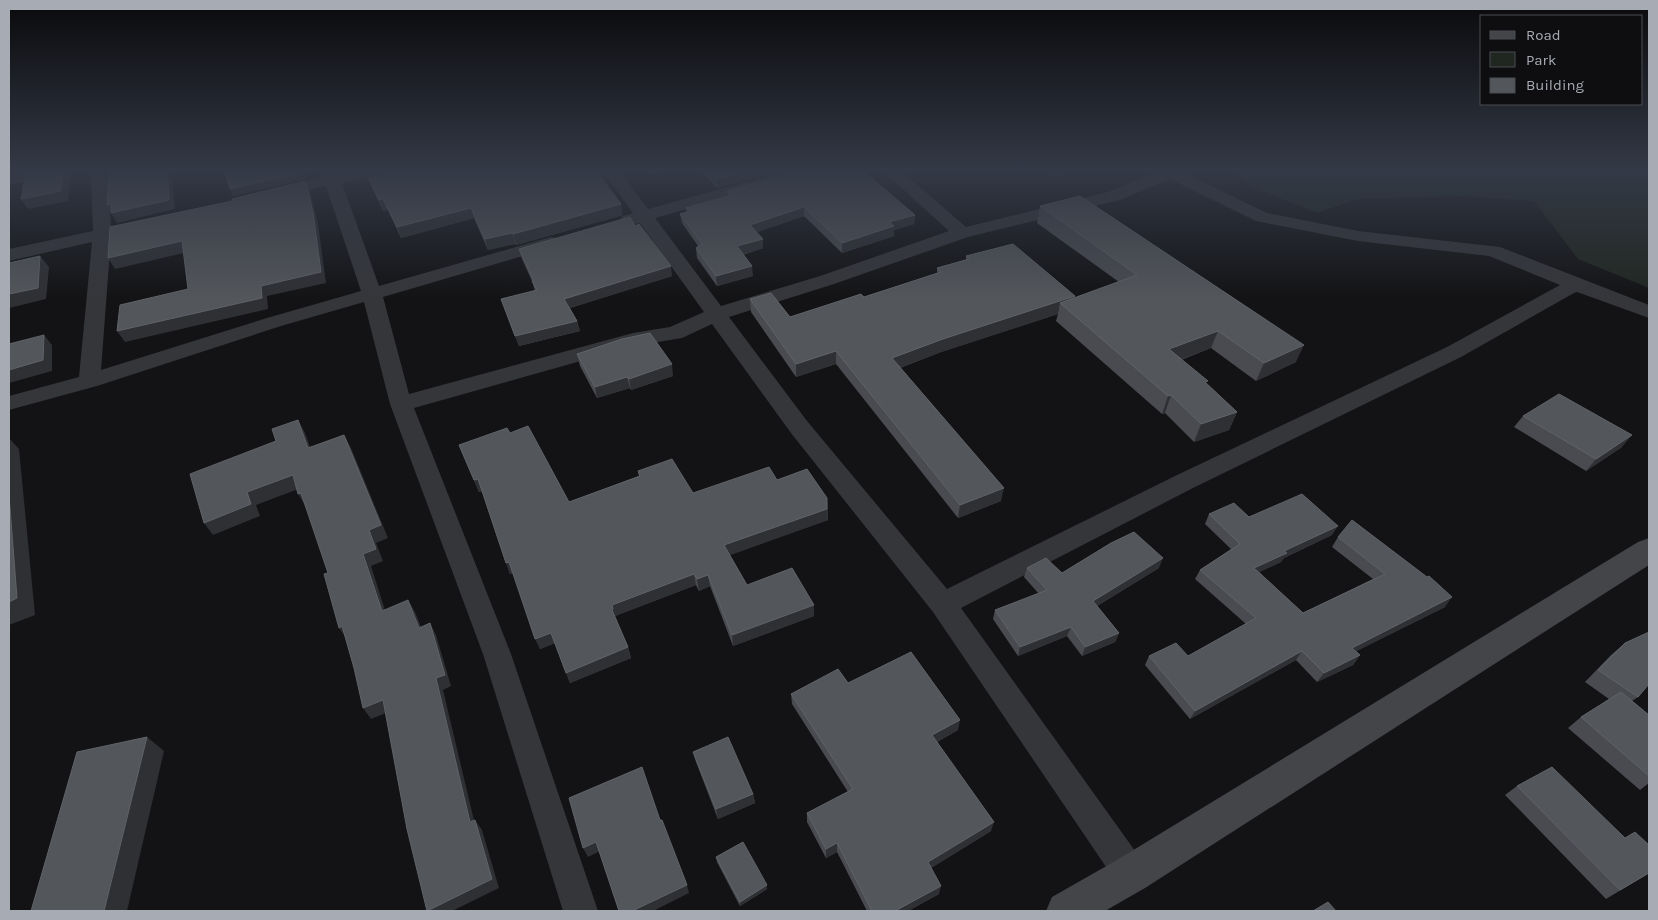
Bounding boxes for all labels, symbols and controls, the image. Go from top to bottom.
legend [1480,15,1643,105]
text: Road [1526,26,1561,44]
text: Park [1526,51,1556,69]
text: Building [1526,76,1584,94]

